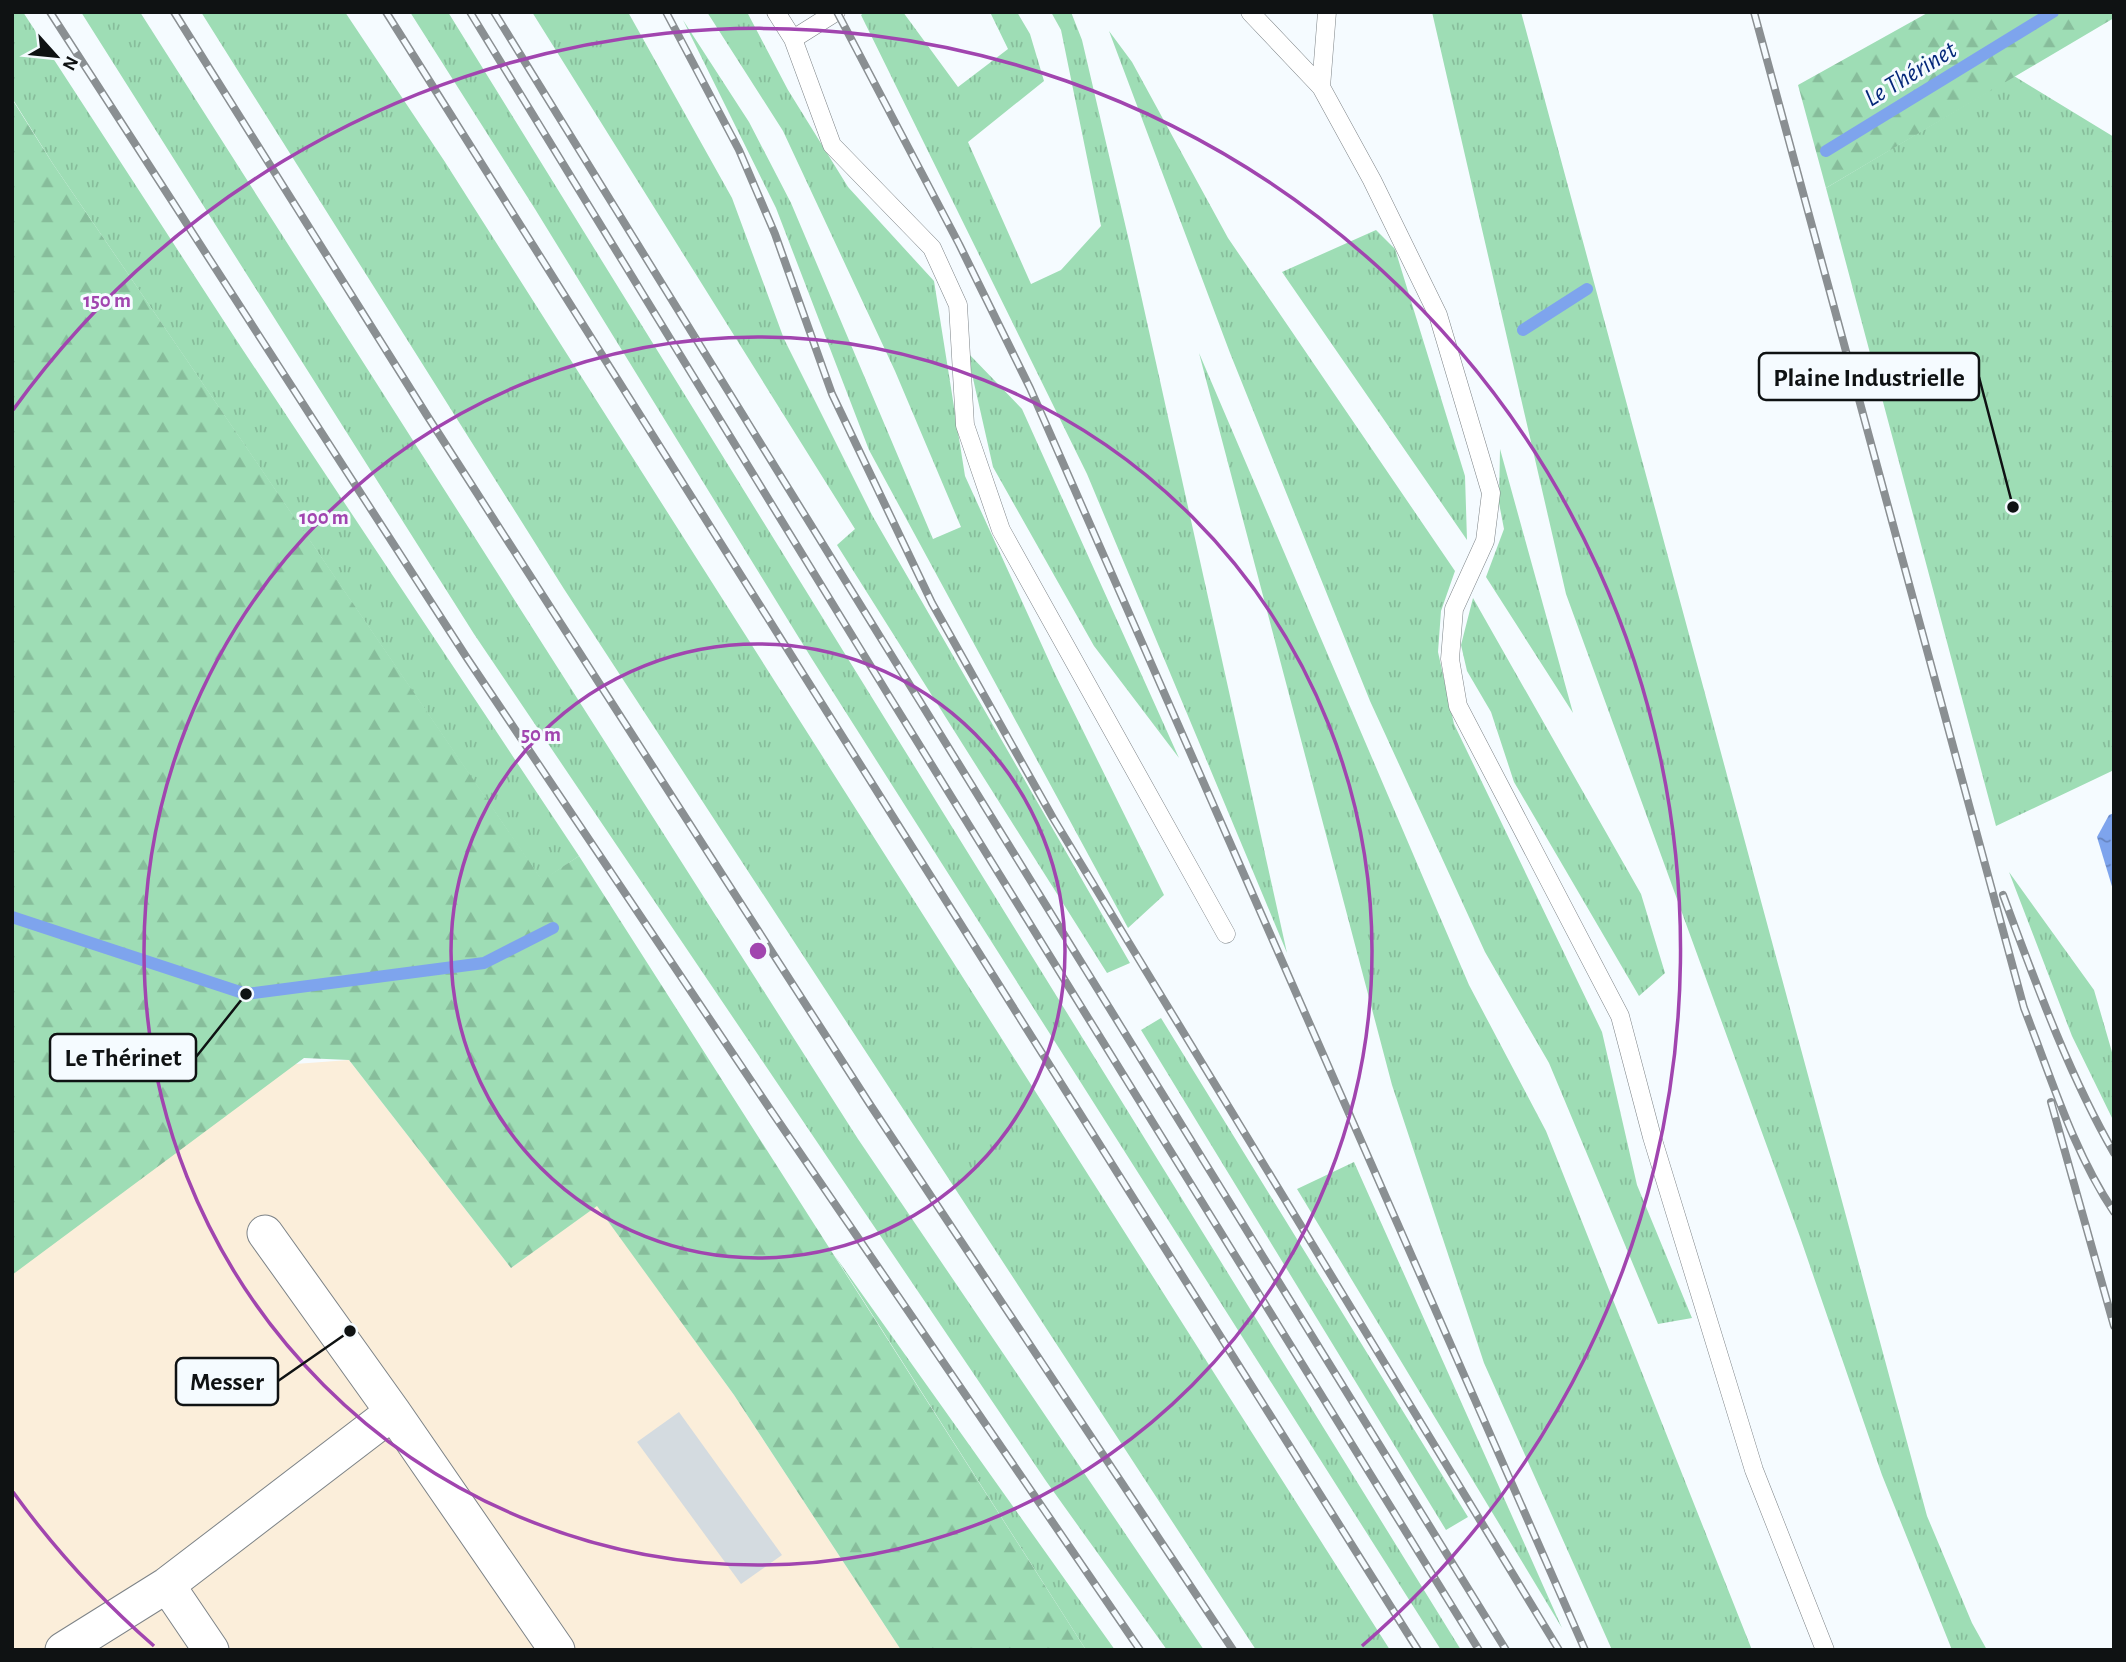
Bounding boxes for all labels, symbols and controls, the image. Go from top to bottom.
north arrow [21,21,91,91]
water label: Le Thérinet [1860,36,1961,111]
text: N [58,53,81,73]
text: 150 m [83,290,131,311]
callout: Plaine Industrielle [1759,353,1979,400]
text: Plaine Industrielle [1773,365,1965,391]
text: 100 m [299,507,349,528]
text: 50 m [521,724,561,745]
centre of rings [746,939,770,963]
callout: Le Thérinet [50,1034,196,1081]
text: Le Thérinet [64,1045,182,1071]
callout: Messer [176,1358,278,1405]
text: Messer [190,1369,264,1395]

